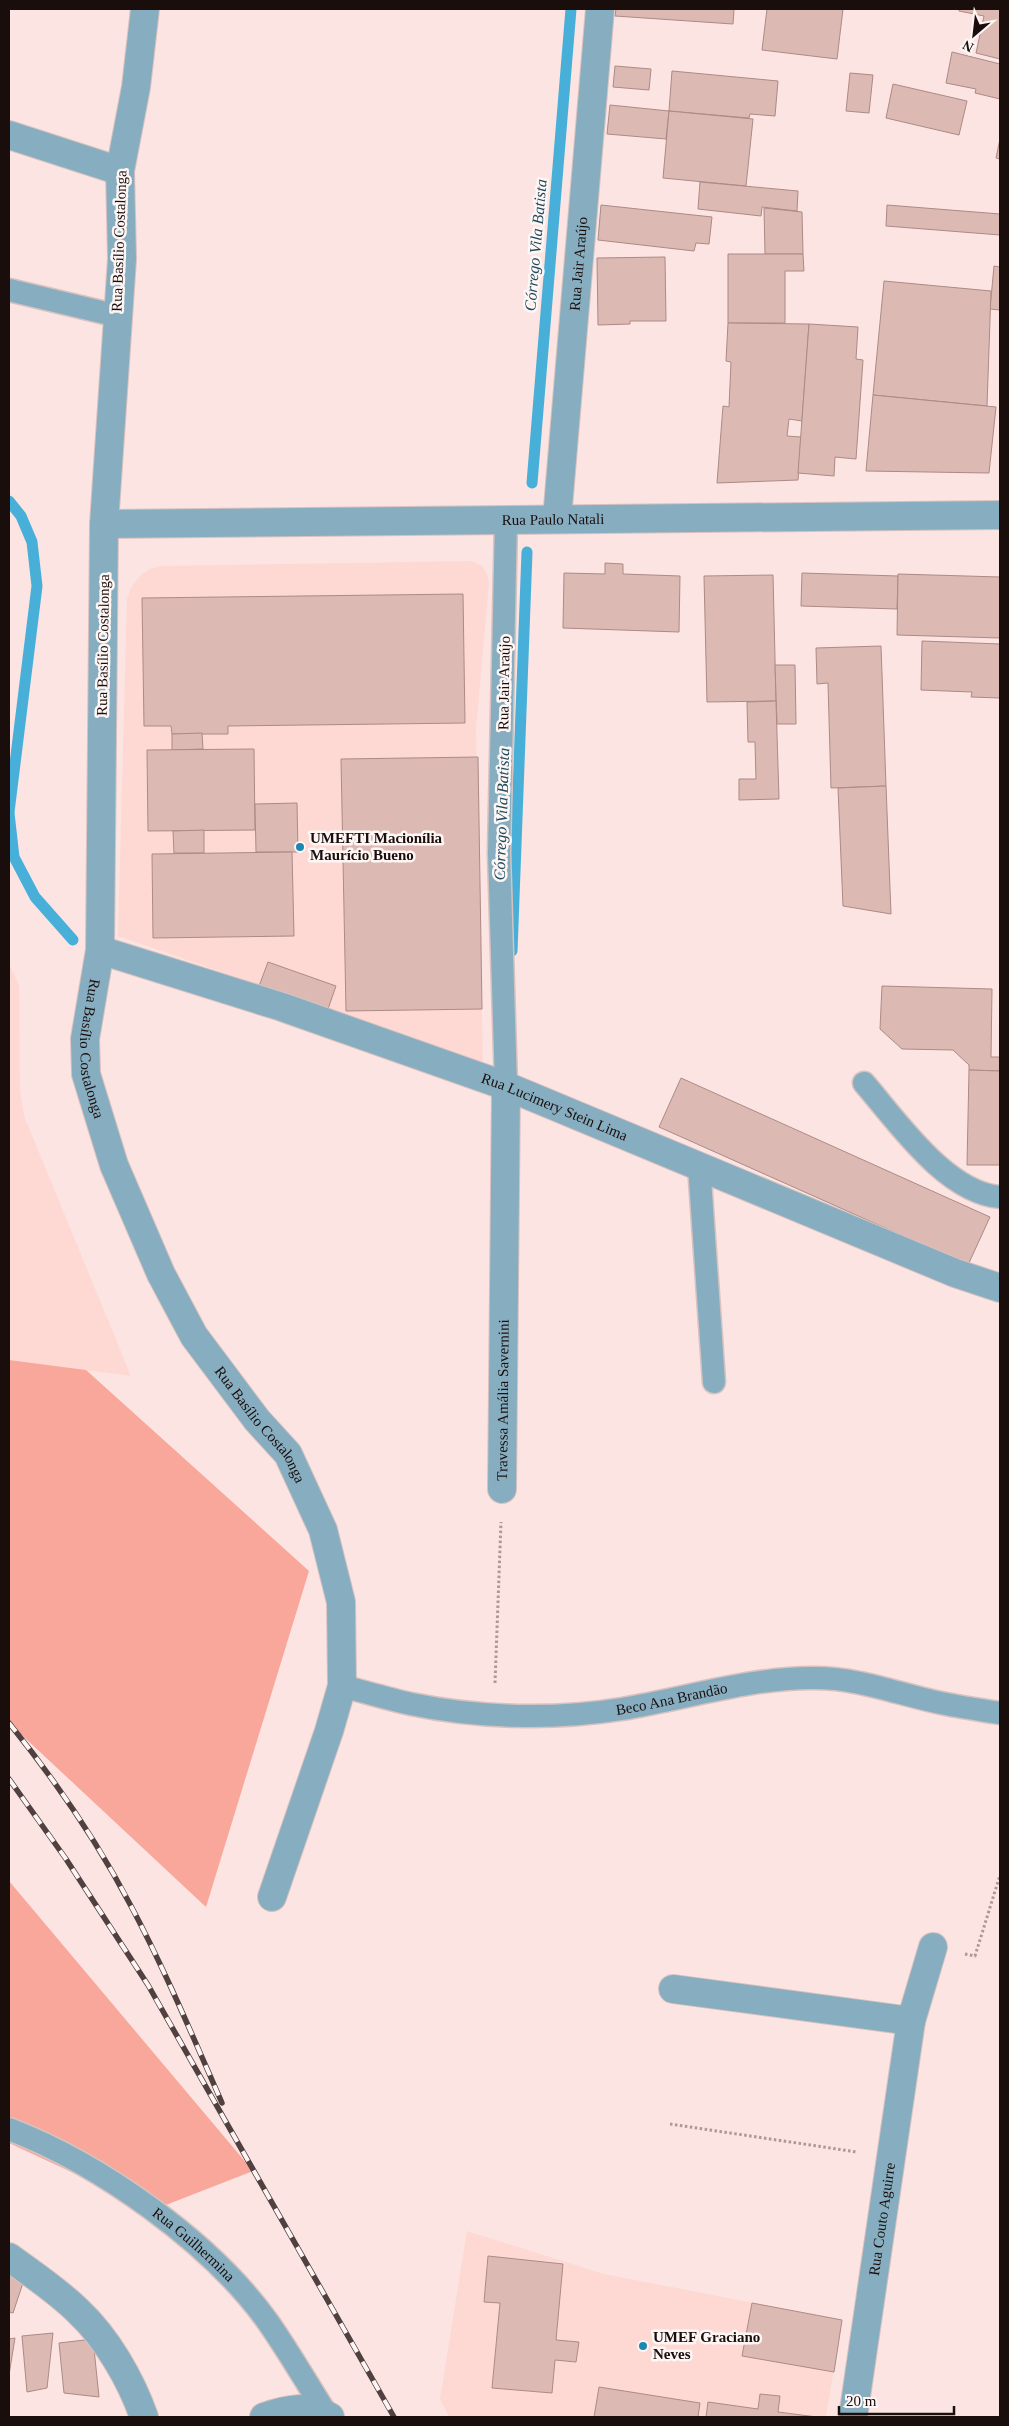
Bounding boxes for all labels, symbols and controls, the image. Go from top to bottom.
north arrow [949,10,999,60]
text: N [960,37,976,55]
street label: Rua Basílio Costalonga [109,170,129,312]
water label: Córrego Vila Batista [521,178,551,312]
street label: Rua Jair Araújo [567,216,590,312]
street label: Rua Paulo Natali [502,511,604,528]
street label: Rua Basílio Costalonga [94,574,112,716]
street label: Rua Jair Araújo [495,636,513,730]
water label: Córrego Vila Batista [491,748,513,881]
place label: UMEFTI Macionília Maurício Bueno [310,830,443,863]
marker: UMEFTI Macionília Maurício Bueno [294,841,306,853]
street label: Rua Basílio Costalonga [77,978,107,1121]
street label: Rua Lucimery Stein Lima [479,1070,630,1144]
street label: Travessa Amália Savernini [494,1319,512,1481]
street label: Rua Basílio Costalonga [212,1363,308,1486]
street label: Beco Ana Brandão [615,1680,729,1718]
street label: Rua Couto Aguirre [866,2161,898,2277]
street label: Rua Guilhermina [149,2204,238,2285]
place label: UMEF Graciano Neves [653,2329,760,2362]
marker: UMEF Graciano Neves [637,2340,649,2352]
scale bar [839,2384,954,2416]
text: 20 m [846,2393,877,2409]

